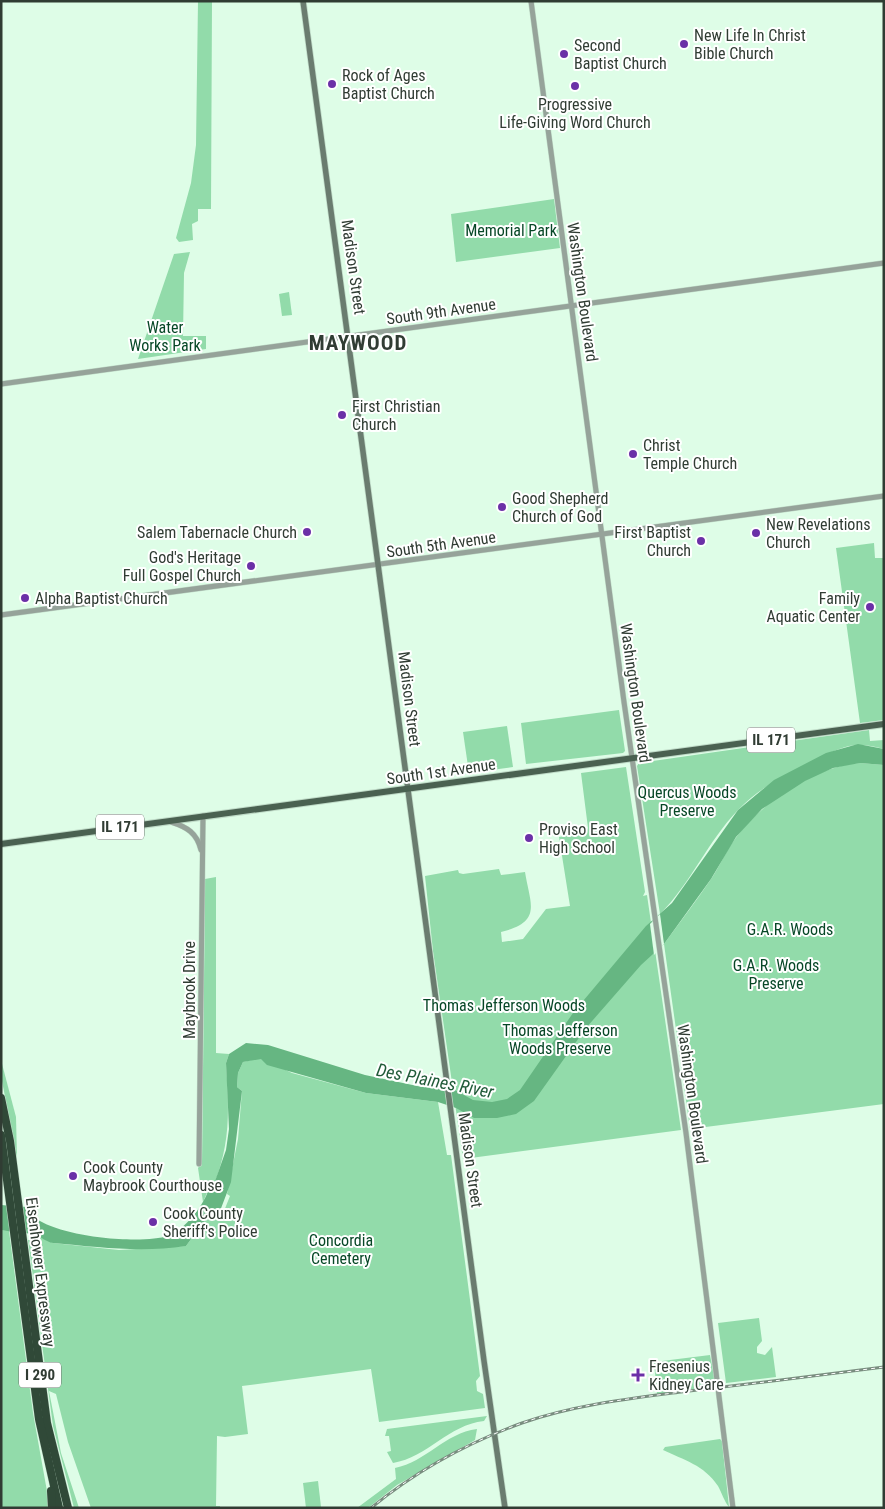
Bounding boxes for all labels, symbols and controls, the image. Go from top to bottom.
place label: New Life In Christ Bible Church [694,26,806,63]
place label: Second Baptist Church [574,36,667,73]
marker: New Life In Christ Bible Church [678,38,690,50]
marker: Second Baptist Church [558,48,570,60]
place label: Rock of Ages Baptist Church [342,66,435,103]
marker: Rock of Ages Baptist Church [326,78,338,90]
marker: Progressive Life-Giving Word Church [569,80,581,92]
place label: Progressive Life-Giving Word Church [499,95,651,132]
street label: Madison Street [337,218,370,316]
park label: Memorial Park [465,221,558,240]
street label: Washington Boulevard [563,221,602,363]
street label: South 9th Avenue [385,294,497,329]
park label: Water Works Park [129,318,202,355]
district label: MAYWOOD [309,331,407,355]
place label: First Christian Church [352,397,440,434]
marker: First Christian Church [336,409,348,421]
place label: Christ Temple Church [643,436,737,473]
marker: Christ Temple Church [627,448,639,460]
place label: Good Shepherd Church of God [512,489,608,526]
marker: Good Shepherd Church of God [496,501,508,513]
place label: New Revelations Church [766,515,870,552]
place label: Salem Tabernacle Church [137,523,297,542]
place label: First Baptist Church [614,523,691,560]
marker: Salem Tabernacle Church [301,526,313,538]
street label: South 5th Avenue [385,527,497,562]
marker: New Revelations Church [750,527,762,539]
marker: First Baptist Church [695,535,707,547]
place label: God's Heritage Full Gospel Church [123,548,241,585]
marker: God's Heritage Full Gospel Church [245,560,257,572]
place label: Alpha Baptist Church [35,589,168,608]
place label: Family Aquatic Center [766,589,860,626]
marker: Alpha Baptist Church [19,592,31,604]
marker: Family Aquatic Center [864,601,876,613]
street label: Washington Boulevard [616,622,655,764]
street label: Madison Street [394,650,425,748]
road number: IL 171 [747,728,795,752]
street label: South 1st Avenue [385,754,497,789]
park label: Quercus Woods Preserve [638,783,736,820]
road number: IL 171 [96,814,144,840]
place label: Proviso East High School [539,820,618,857]
marker: Proviso East High School [523,832,535,844]
park label: G.A.R. Woods [747,920,833,939]
street label: Maybrook Drive [180,941,199,1039]
park label: G.A.R. Woods Preserve [733,956,819,993]
park label: Thomas Jefferson Woods [423,996,585,1015]
park label: Thomas Jefferson Woods Preserve [502,1021,618,1058]
street label: Washington Boulevard [673,1023,712,1165]
water label: Des Plaines River [375,1059,496,1102]
street label: Madison Street [454,1111,487,1209]
place label: Cook County Maybrook Courthouse [83,1158,222,1195]
marker: Cook County Maybrook Courthouse [67,1170,79,1182]
street label: Eisenhower Expressway [22,1196,59,1348]
place label: Cook County Sheriff's Police [163,1204,258,1241]
marker: Cook County Sheriff's Police [147,1216,159,1228]
park label: Concordia Cemetery [309,1231,373,1268]
place label: Fresenius Kidney Care [649,1357,724,1394]
road number: I 290 [19,1362,61,1388]
marker: Fresenius Kidney Care [631,1368,645,1382]

